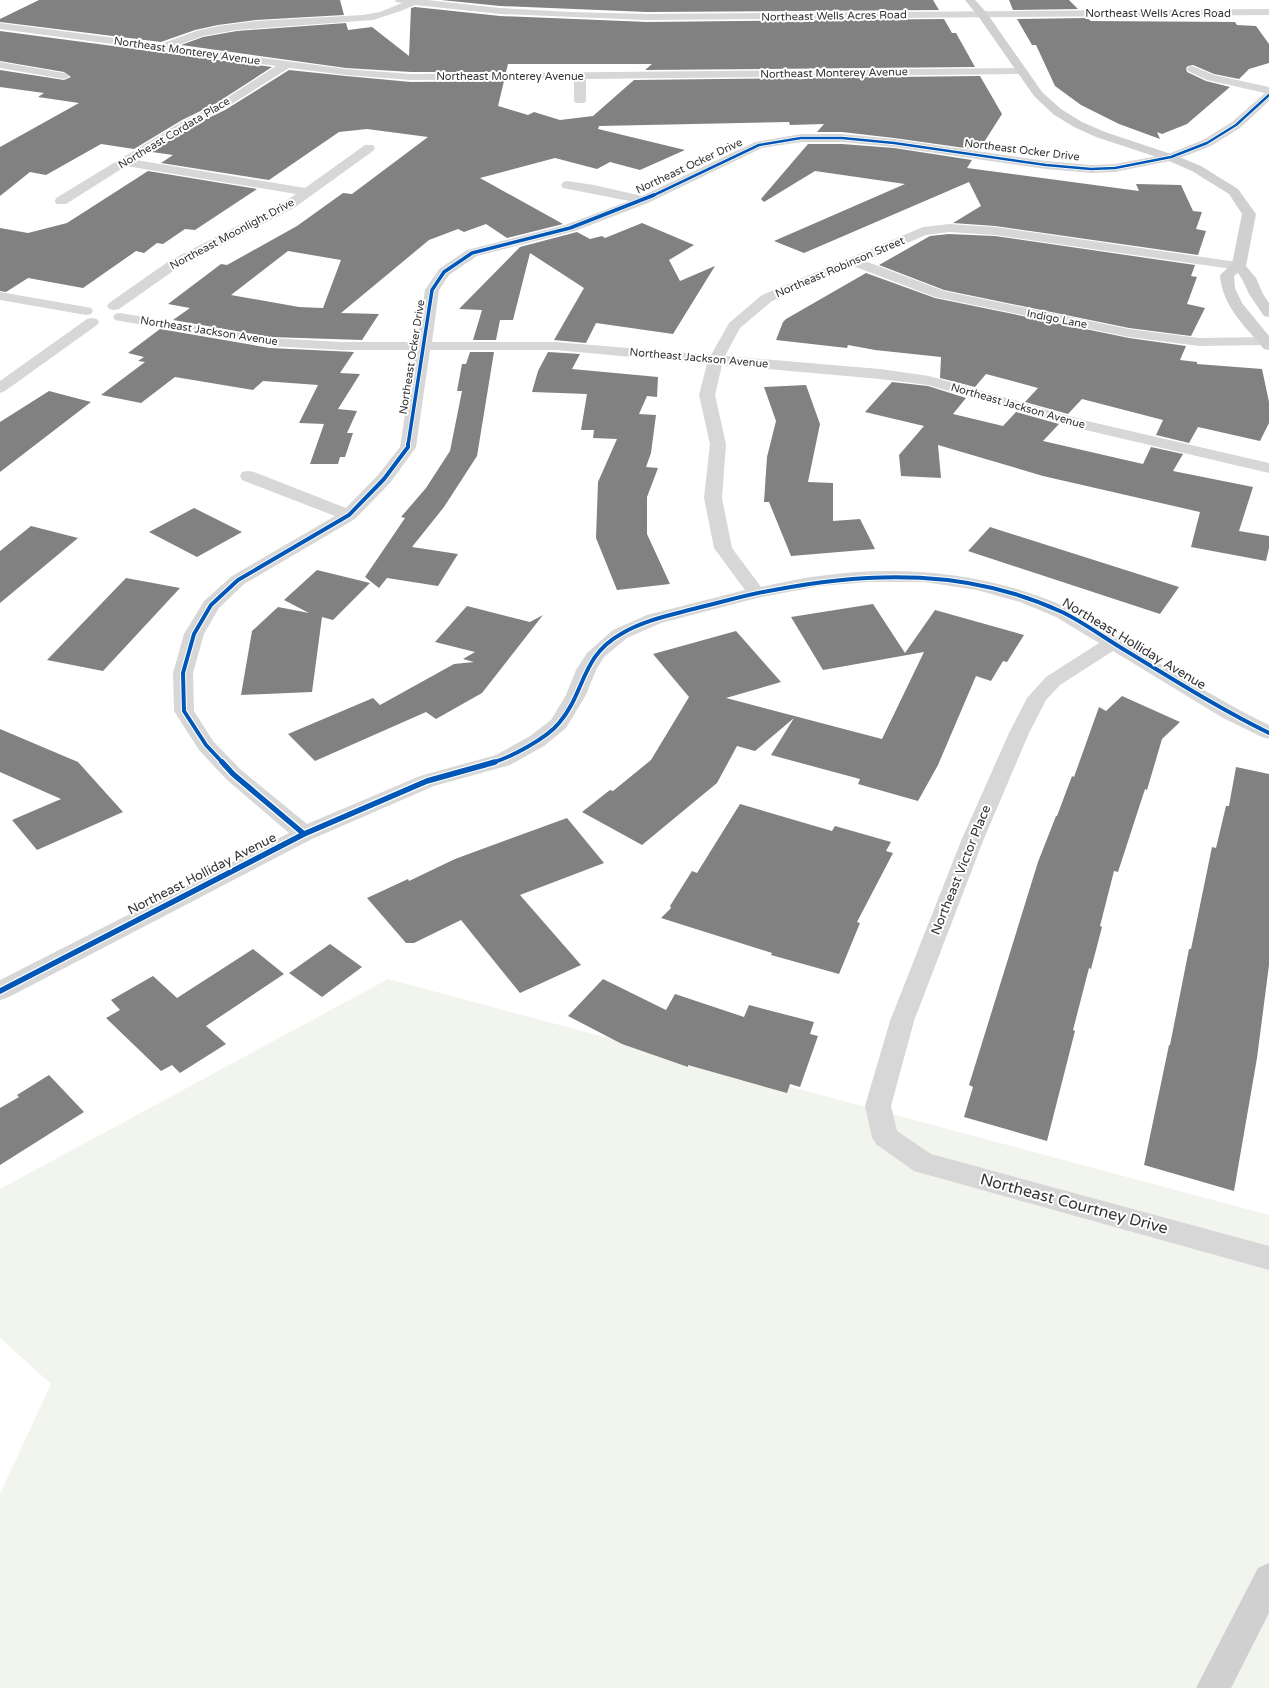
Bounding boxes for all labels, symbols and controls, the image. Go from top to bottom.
street label: Northeast Wells Acres Road [1085,7,1231,20]
street label: Northeast Wells Acres Road [761,8,907,24]
street label: Northeast Monterey Avenue [113,34,261,68]
street label: Northeast Monterey Avenue [760,65,908,81]
street label: Northeast Monterey Avenue [436,70,584,83]
street label: Northeast Cordata Place [116,94,232,172]
street label: Northeast Ocker Drive [634,136,744,196]
street label: Northeast Ocker Drive [964,136,1080,164]
street label: Northeast Moonlight Drive [168,196,296,272]
street label: Northeast Robinson Street [773,234,907,300]
street label: Northeast Ocker Drive [397,299,427,415]
street label: Indigo Lane [1026,307,1088,331]
street label: Northeast Jackson Avenue [139,314,279,348]
street label: Northeast Jackson Avenue [629,345,769,371]
street label: Northeast Jackson Avenue [949,381,1087,431]
street label: Northeast Holliday Avenue [1059,595,1209,693]
street label: Northeast Victor Place [928,803,994,937]
street label: Northeast Holliday Avenue [125,829,279,919]
street label: Northeast Courtney Drive [978,1169,1170,1239]

